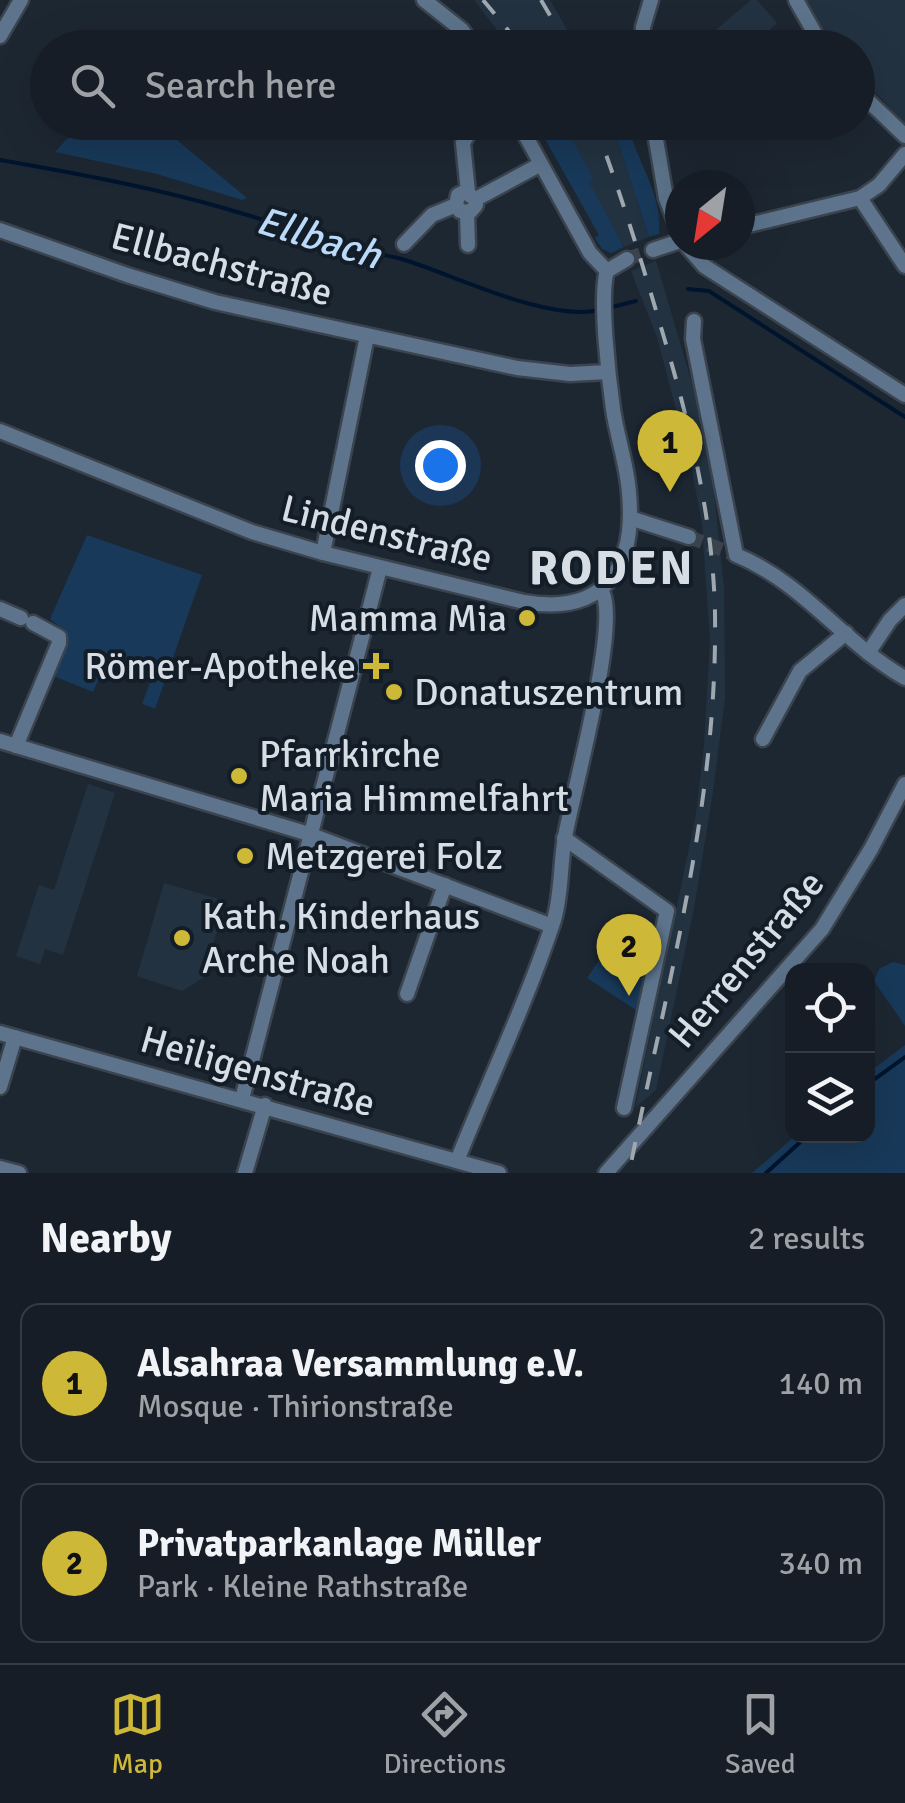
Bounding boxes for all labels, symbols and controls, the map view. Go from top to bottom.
search box [30,30,875,140]
icon: search [65,58,120,113]
text: Search here [145,62,337,109]
north arrow [665,170,755,260]
water label: Ellbach [250,195,388,281]
street label: Ellbachstraße [106,212,338,317]
pin: 1 [638,410,702,492]
your location [415,440,466,491]
street label: Lindenstraße [277,485,497,582]
district label: RODEN [529,539,695,598]
place label: Mamma Mia [309,595,507,642]
marker: Mamma Mia [516,607,538,629]
place label: Römer-Apotheke [84,643,356,690]
marker: Römer-Apotheke [365,655,387,677]
place label: Donatuszentrum [414,669,683,716]
marker: Donatuszentrum [383,681,405,703]
place label: Pfarrkirche Maria Himmelfahrt [259,731,569,822]
marker: Pfarrkirche Maria Himmelfahrt [228,765,250,787]
place label: Metzgerei Folz [265,833,503,880]
marker: Metzgerei Folz [234,845,256,867]
street label: Herrenstraße [659,861,834,1058]
place label: Kath. Kinderhaus Arche Noah [202,893,480,984]
pin: 2 [596,914,662,996]
marker: Kath. Kinderhaus Arche Noah [171,927,193,949]
map controls [785,963,875,1143]
button: locate [785,963,875,1053]
street label: Heiligenstraße [135,1016,381,1127]
button: layers [785,1053,875,1143]
text: Nearby [40,1213,172,1264]
text: 2 results [748,1219,865,1258]
text: Alsahraa Versammlung e.V. [137,1340,584,1387]
text: 1 [66,1364,83,1403]
text: 140 m [779,1364,863,1403]
text: Mosque · Thirionstraße [137,1387,454,1426]
text: Privatparkanlage Müller [137,1520,541,1567]
text: 2 [66,1544,83,1583]
text: 340 m [779,1544,863,1583]
text: Park · Kleine Rathstraße [137,1567,468,1606]
tab: Map [110,1687,165,1781]
tab: Directions [384,1687,506,1781]
tab: Saved [725,1687,795,1781]

